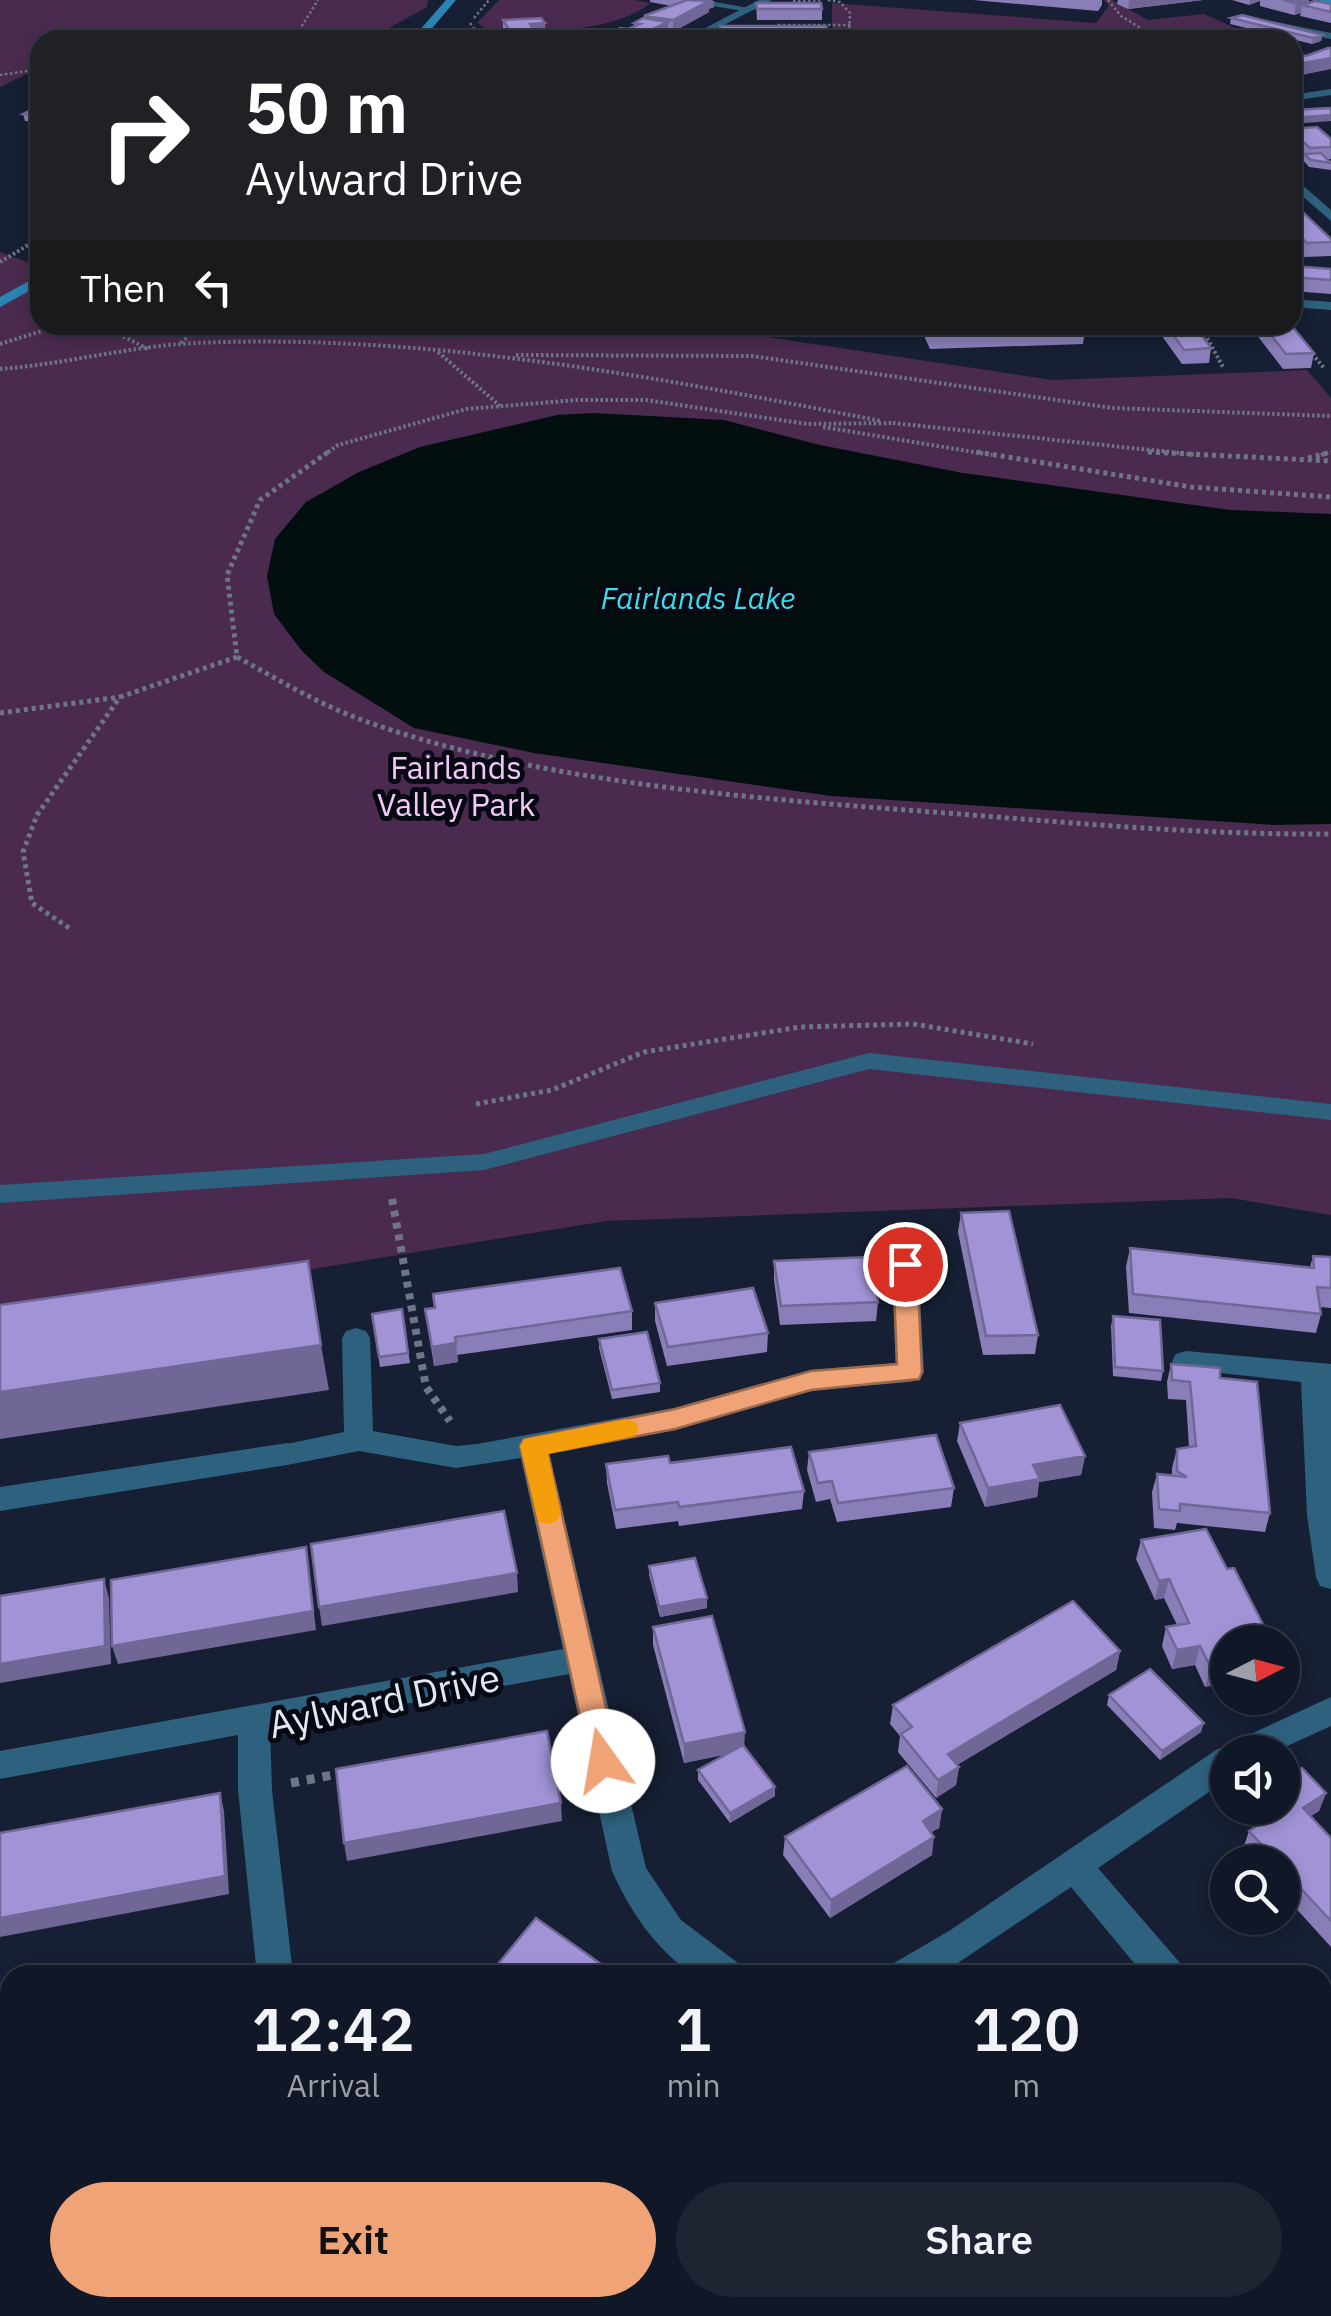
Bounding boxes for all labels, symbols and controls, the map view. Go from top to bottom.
text: 50 m [245,61,408,152]
icon: right [80,70,210,200]
text: Aylward Drive [245,149,523,207]
icon: left [186,260,241,315]
text: Then [80,263,166,312]
water label: Fairlands Lake [601,578,795,617]
park label: Fairlands Valley Park [377,746,535,825]
pin [863,1222,948,1307]
icon: arrive [878,1237,933,1292]
north arrow [1210,1625,1300,1715]
map controls [1210,1625,1300,1935]
street label: Aylward Drive [264,1652,504,1748]
position arrow [551,1709,655,1813]
button: sound [1210,1735,1300,1825]
button: search [1210,1845,1300,1935]
text: 12:42 [252,1989,415,2068]
text: 1 [676,1989,712,2068]
text: 120 [972,1989,1080,2068]
text: Arrival [287,2064,380,2106]
text: min [666,2064,721,2106]
text: m [1012,2064,1040,2106]
button: Exit [50,2182,656,2297]
button: Share [676,2182,1282,2297]

